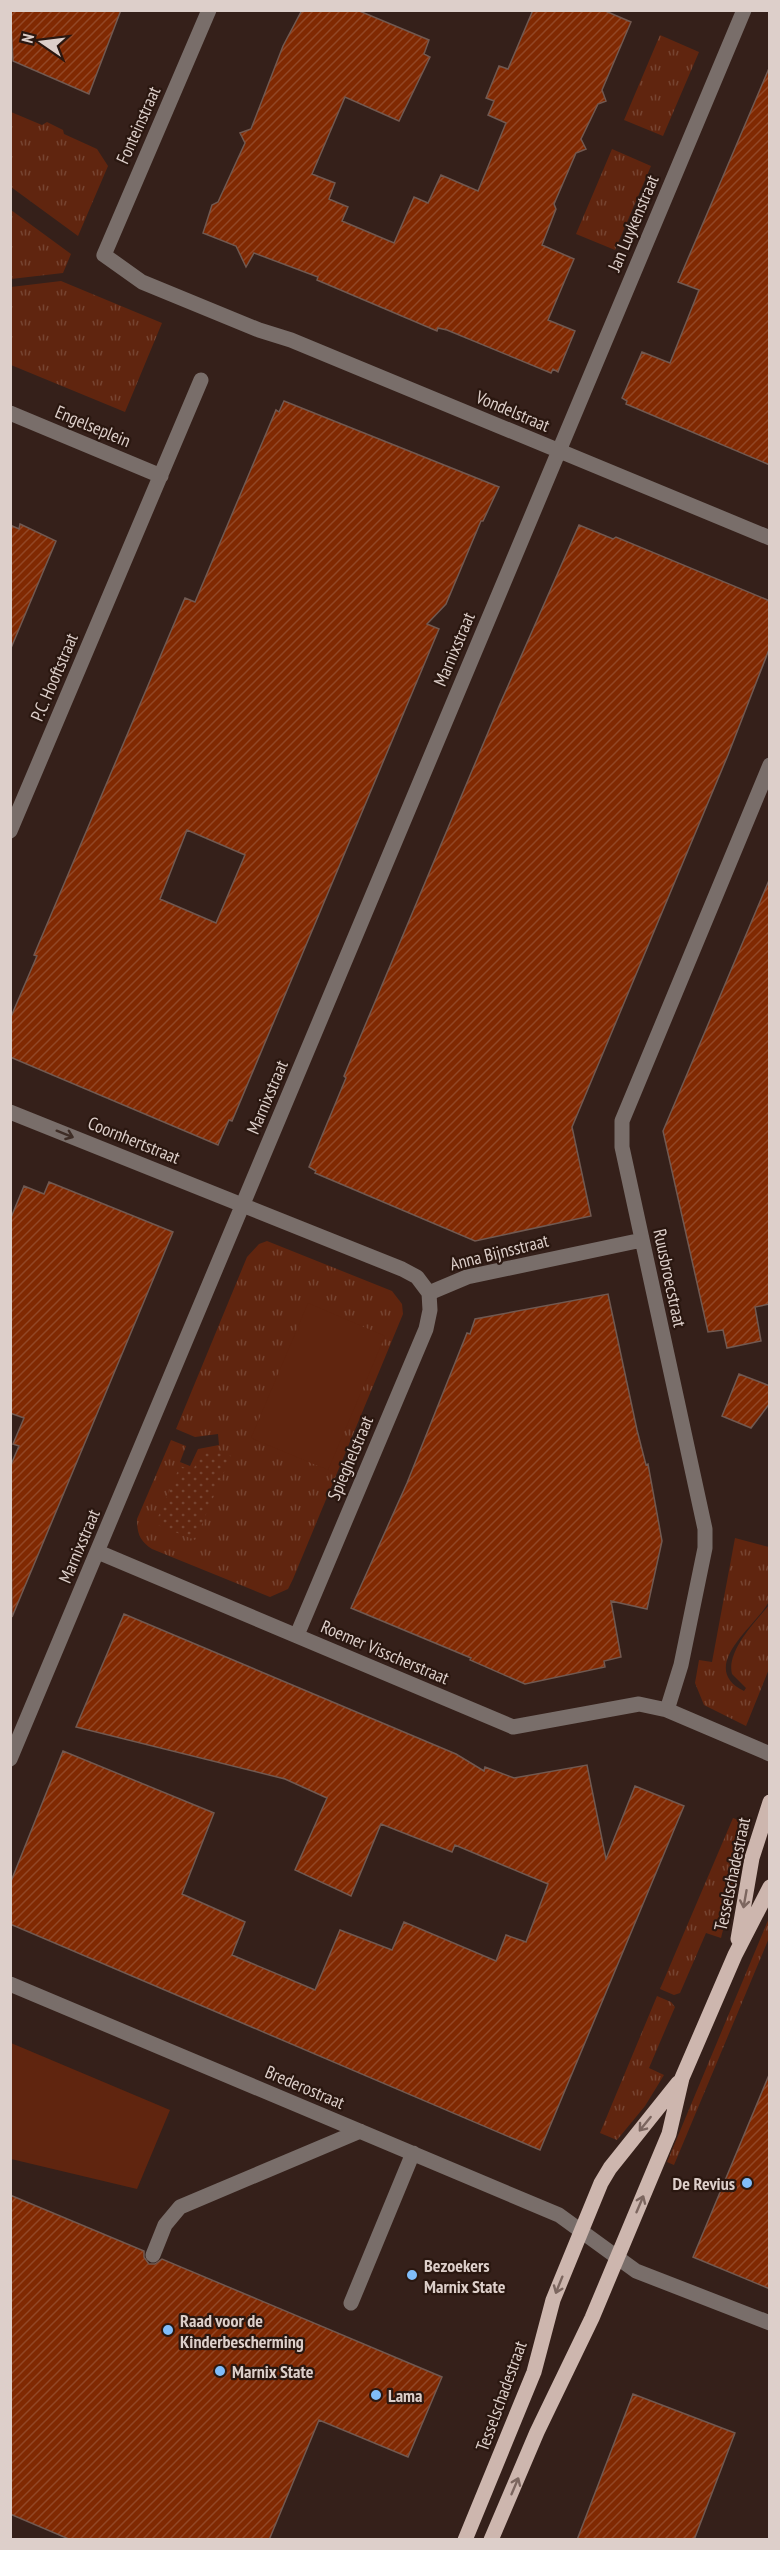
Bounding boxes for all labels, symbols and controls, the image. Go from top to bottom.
north arrow [12,12,72,72]
text: N [17,32,38,45]
street label: Fonteinstraat [111,83,165,167]
street label: Jan Luykenstraat [602,171,664,276]
street label: Vondelstraat [472,385,553,437]
street label: Engelseplein [52,400,134,452]
street label: Marnixstraat [428,608,480,689]
street label: P.C. Hooftstraat [25,630,83,724]
street label: Marnixstraat [241,1056,293,1137]
street label: Coornhertstraat [85,1111,183,1169]
one-way arrow [55,1129,74,1140]
street label: Ruusbroecstraat [648,1227,692,1329]
street label: Anna Bijnsstraat [447,1229,551,1275]
street label: Spieghelstraat [322,1412,378,1504]
street label: Marnixstraat [53,1505,105,1586]
street label: Roemer Visscherstraat [317,1615,453,1689]
street label: Tesselschadestraat [709,1815,755,1933]
one-way arrow [739,1888,750,1908]
street label: Brederostraat [262,2060,348,2114]
one-way arrow [639,2115,652,2131]
place label: De Revius [673,2172,735,2195]
marker: De Revius [740,2176,754,2190]
one-way arrow [634,2195,646,2213]
place label: Bezoekers Marnix State [424,2254,506,2298]
marker: Bezoekers Marnix State [405,2268,419,2282]
one-way arrow [553,2275,564,2294]
place label: Raad voor de Kinderbescherming [180,2309,304,2353]
marker: Raad voor de Kinderbescherming [161,2323,175,2337]
street label: Tesselschadestraat [470,2338,532,2454]
place label: Marnix State [232,2360,314,2383]
marker: Marnix State [213,2364,227,2378]
place label: Lama [388,2384,422,2407]
marker: Lama [369,2388,383,2402]
one-way arrow [509,2477,521,2495]

